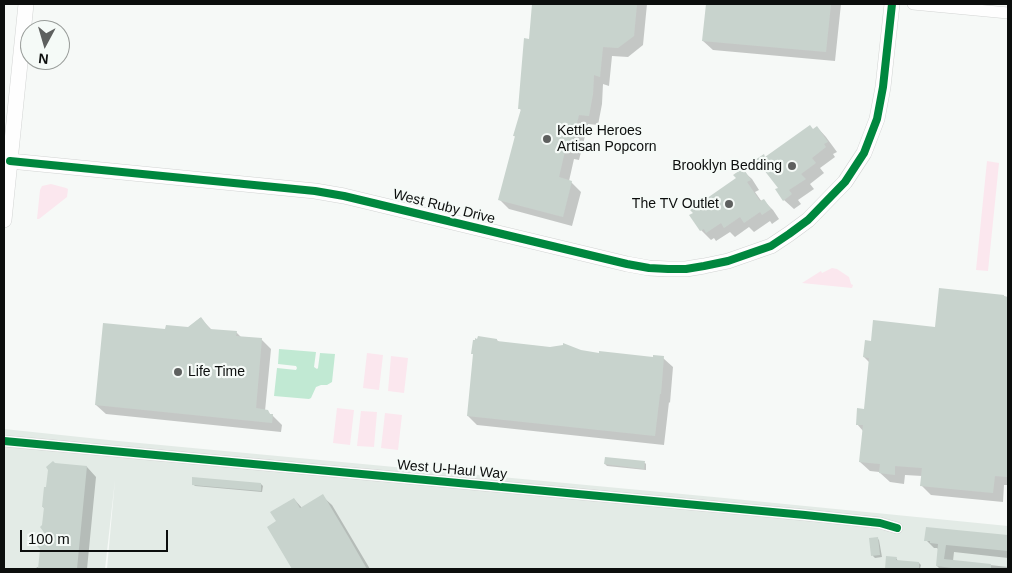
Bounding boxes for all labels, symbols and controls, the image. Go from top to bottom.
north arrow [20,20,70,70]
text: N [38,50,49,67]
place label: Kettle Heroes Artisan Popcorn [557,123,657,156]
marker: Kettle Heroes Artisan Popcorn [541,133,553,145]
place label: Brooklyn Bedding [672,158,782,174]
marker: Brooklyn Bedding [786,160,798,172]
street label: West Ruby Drive [391,186,497,228]
place label: The TV Outlet [632,196,719,212]
marker: The TV Outlet [723,198,735,210]
place label: Life Time [188,364,245,380]
marker: Life Time [172,366,184,378]
street label: West U-Haul Way [396,457,508,483]
scale bar [22,520,170,552]
text: 100 m [28,530,70,547]

